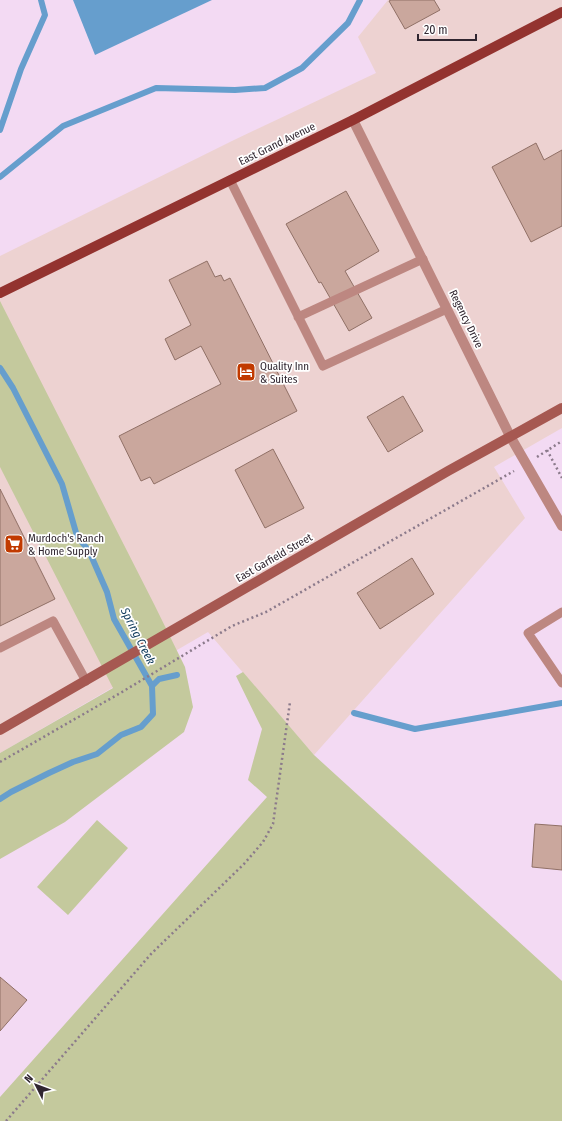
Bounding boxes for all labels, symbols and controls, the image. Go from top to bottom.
scale bar [418,16,476,42]
text: 20 m [424,23,448,37]
street label: East Grand Avenue [237,120,317,168]
street label: Regency Drive [446,288,486,350]
place label: Quality Inn & Suites [260,360,309,386]
hotel icon: Quality Inn & Suites [235,361,257,383]
street label: East Garfield Street [233,531,315,585]
place label: Murdoch's Ranch & Home Supply [28,532,104,558]
supermarket icon: Murdoch's Ranch & Home Supply [3,533,25,555]
water label: Spring Creek [117,604,158,667]
north arrow [16,1065,56,1105]
text: N [22,1072,36,1085]

